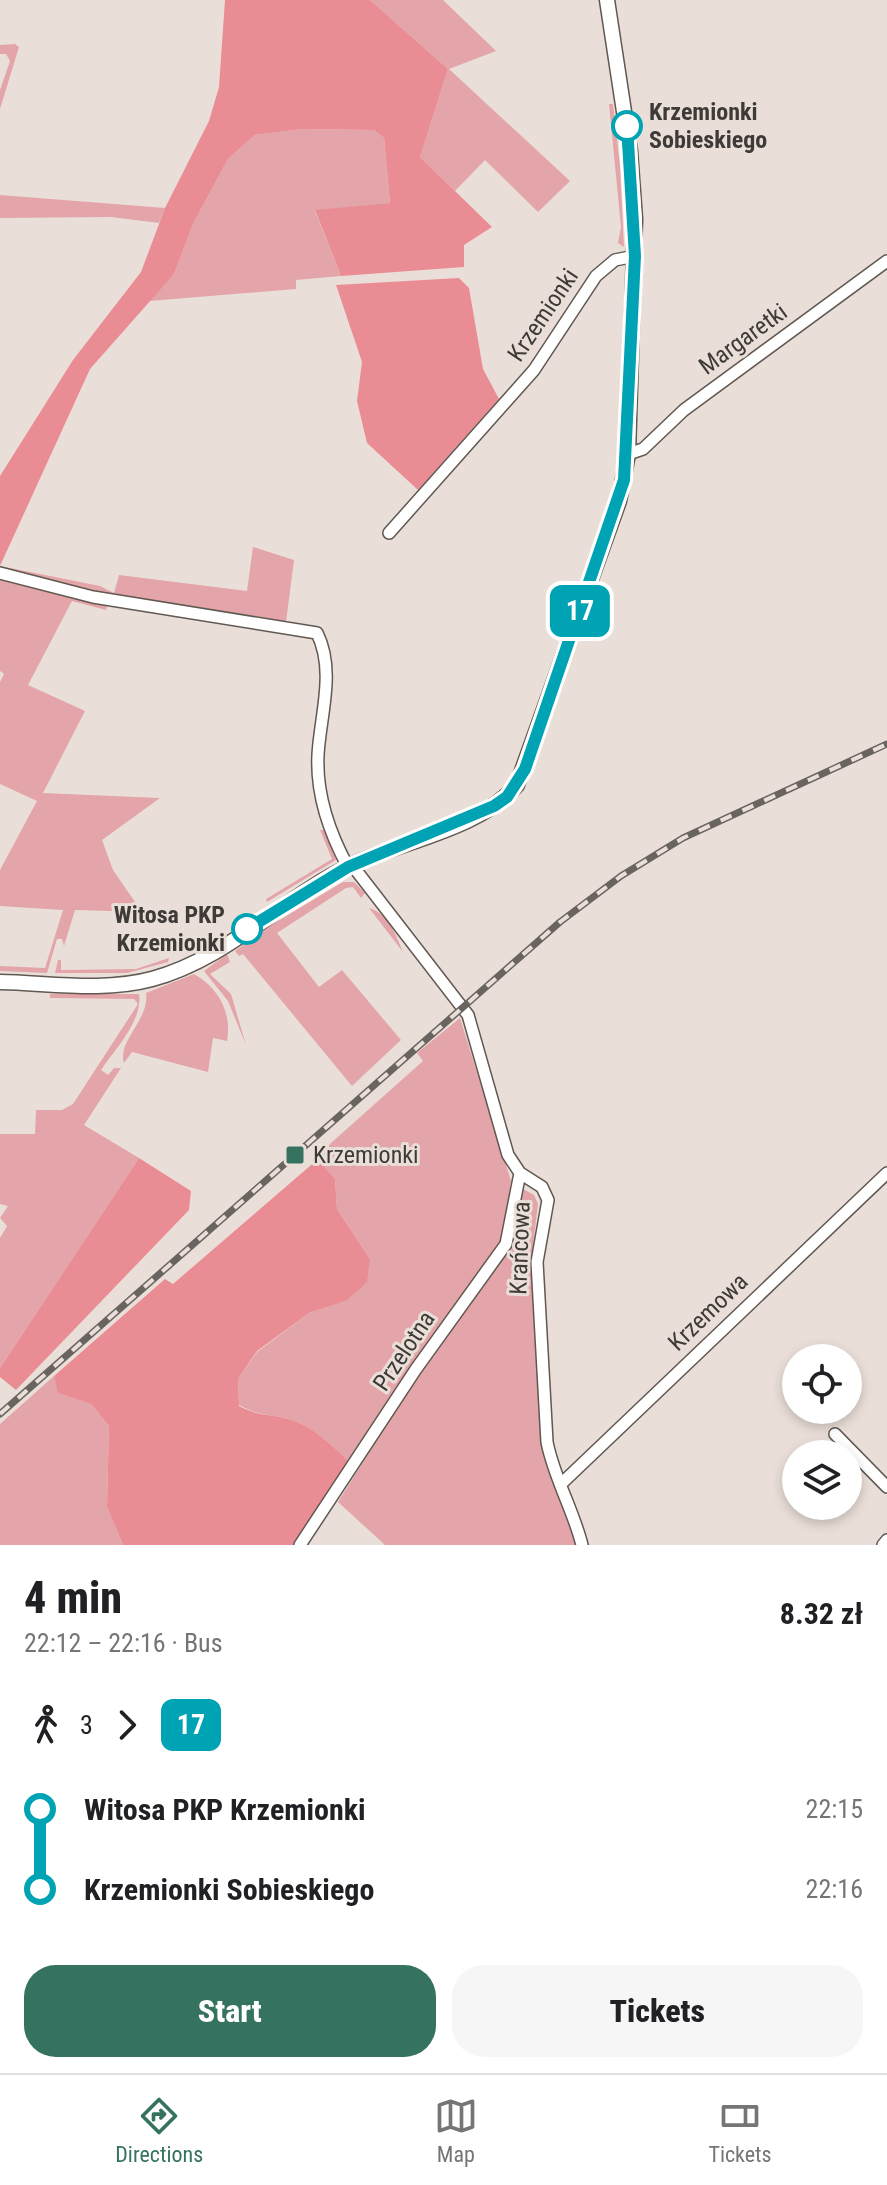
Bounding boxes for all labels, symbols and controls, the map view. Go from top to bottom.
place label: Krzemionki Sobieskiego [649,98,767,154]
marker: Krzemionki Sobieskiego [612,111,642,141]
street label: Krzemionki [502,263,584,367]
street label: Margaretki [694,298,792,380]
line badge: 17 [544,585,616,637]
text: 17 [566,594,594,627]
place label: Witosa PKP Krzemionki [114,901,225,957]
marker: Witosa PKP Krzemionki [232,914,262,944]
place label: Krzemionki [313,1141,419,1169]
marker: Krzemionki [284,1144,306,1166]
street label: Krańcowa [504,1201,536,1295]
street label: Krzemowa [663,1267,753,1357]
street label: Przelotna [367,1306,441,1396]
map controls [782,1344,862,1520]
button: locate [782,1344,862,1424]
button: layers [782,1440,862,1520]
text: 4 min [24,1572,122,1624]
text: 8.32 zł [780,1596,863,1631]
text: 22:12 – 22:16 · Bus [24,1628,223,1658]
icon: walk [24,1703,68,1747]
icon: forward [105,1703,149,1747]
text: 17 [177,1708,205,1741]
text: 3 [80,1710,93,1740]
text: Witosa PKP Krzemionki [84,1792,366,1827]
text: 22:15 [806,1794,863,1824]
text: Krzemionki Sobieskiego [84,1872,374,1907]
text: 22:16 [806,1874,863,1904]
button: Start [24,1965,436,2057]
button: Tickets [452,1965,863,2057]
tab: Directions [115,2094,203,2167]
tab: Map [434,2094,478,2167]
tab: Tickets [708,2094,772,2167]

